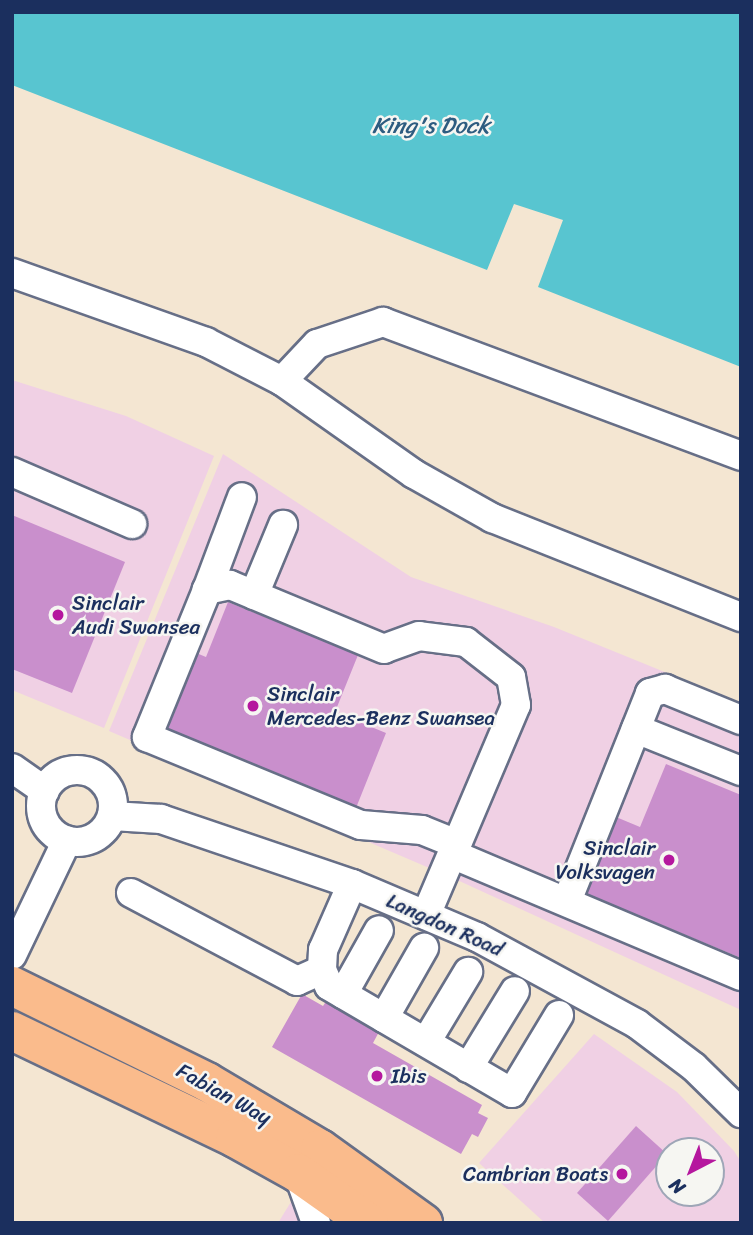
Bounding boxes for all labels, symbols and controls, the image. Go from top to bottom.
water label: King's Dock [372,112,490,140]
place label: Sinclair Audi Swansea [72,590,199,640]
marker: Sinclair Audi Swansea [50,607,66,623]
place label: Sinclair Mercedes-Benz Swansea [267,681,496,731]
marker: Sinclair Mercedes-Benz Swansea [245,698,261,714]
place label: Sinclair Volksvagen [555,835,655,885]
marker: Sinclair Volksvagen [661,852,677,868]
street label: Langdon Road [382,888,508,962]
street label: Fabian Way [172,1058,276,1130]
place label: Ibis [391,1063,426,1089]
marker: Ibis [369,1068,385,1084]
north arrow [655,1137,725,1207]
place label: Cambrian Boats [462,1161,608,1187]
marker: Cambrian Boats [614,1166,630,1182]
text: N [661,1170,693,1203]

